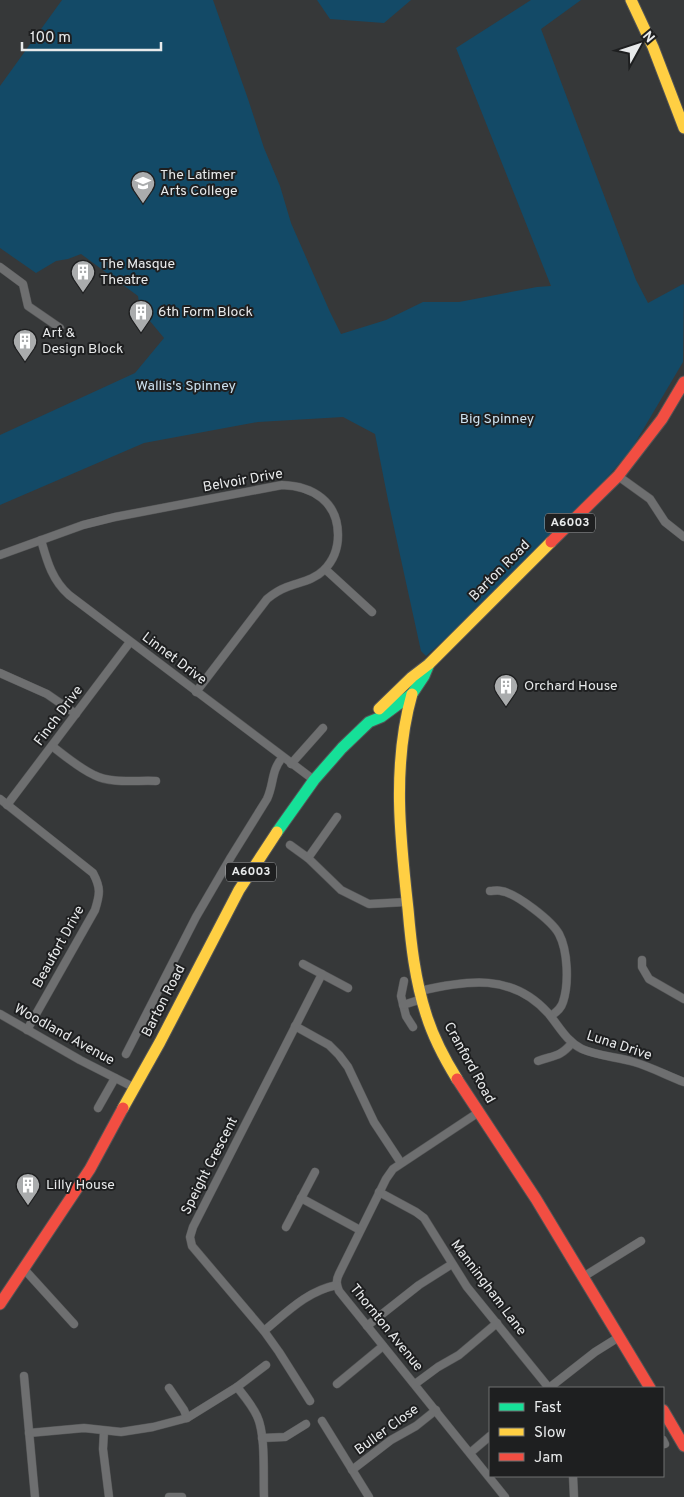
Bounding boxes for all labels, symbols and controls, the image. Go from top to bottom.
scale bar [22,20,161,52]
north arrow [614,20,664,70]
text: N [638,28,658,47]
text: 100 m [30,29,71,48]
place label: The Latimer Arts College [160,167,238,200]
school or university icon: The Latimer Arts College [130,170,156,204]
place label: The Masque Theatre [100,256,175,289]
building icon: The Masque Theatre [70,259,96,293]
building icon: 6th Form Block [128,299,154,333]
place label: 6th Form Block [158,304,253,321]
place label: Art & Design Block [42,325,123,358]
building icon: Art & Design Block [12,328,38,362]
park label: Wallis's Spinney [136,378,236,395]
park label: Big Spinney [460,411,534,428]
street label: Belvoir Drive [202,466,284,496]
road number: A6003 [545,514,595,532]
street label: Barton Road [466,537,534,605]
street label: Linnet Drive [138,629,210,689]
building icon: Orchard House [493,673,519,707]
place label: Orchard House [524,678,618,695]
street label: Finch Drive [31,683,87,749]
road number: A6003 [226,862,276,882]
street label: Beaufort Drive [29,903,89,991]
street label: Barton Road [138,962,190,1040]
street label: Woodland Avenue [11,1000,117,1070]
street label: Cranford Road [440,1019,498,1107]
street label: Luna Drive [584,1027,654,1065]
street label: Speight Crescent [178,1114,242,1218]
building icon: Lilly House [15,1172,41,1206]
place label: Lilly House [46,1177,115,1194]
street label: Manningham Lane [446,1237,530,1339]
street label: Thornton Avenue [346,1281,426,1375]
legend [489,1387,664,1477]
text: Fast [534,1399,562,1418]
street label: Buller Close [352,1401,422,1459]
text: Slow [534,1424,566,1443]
text: Jam [534,1449,563,1468]

